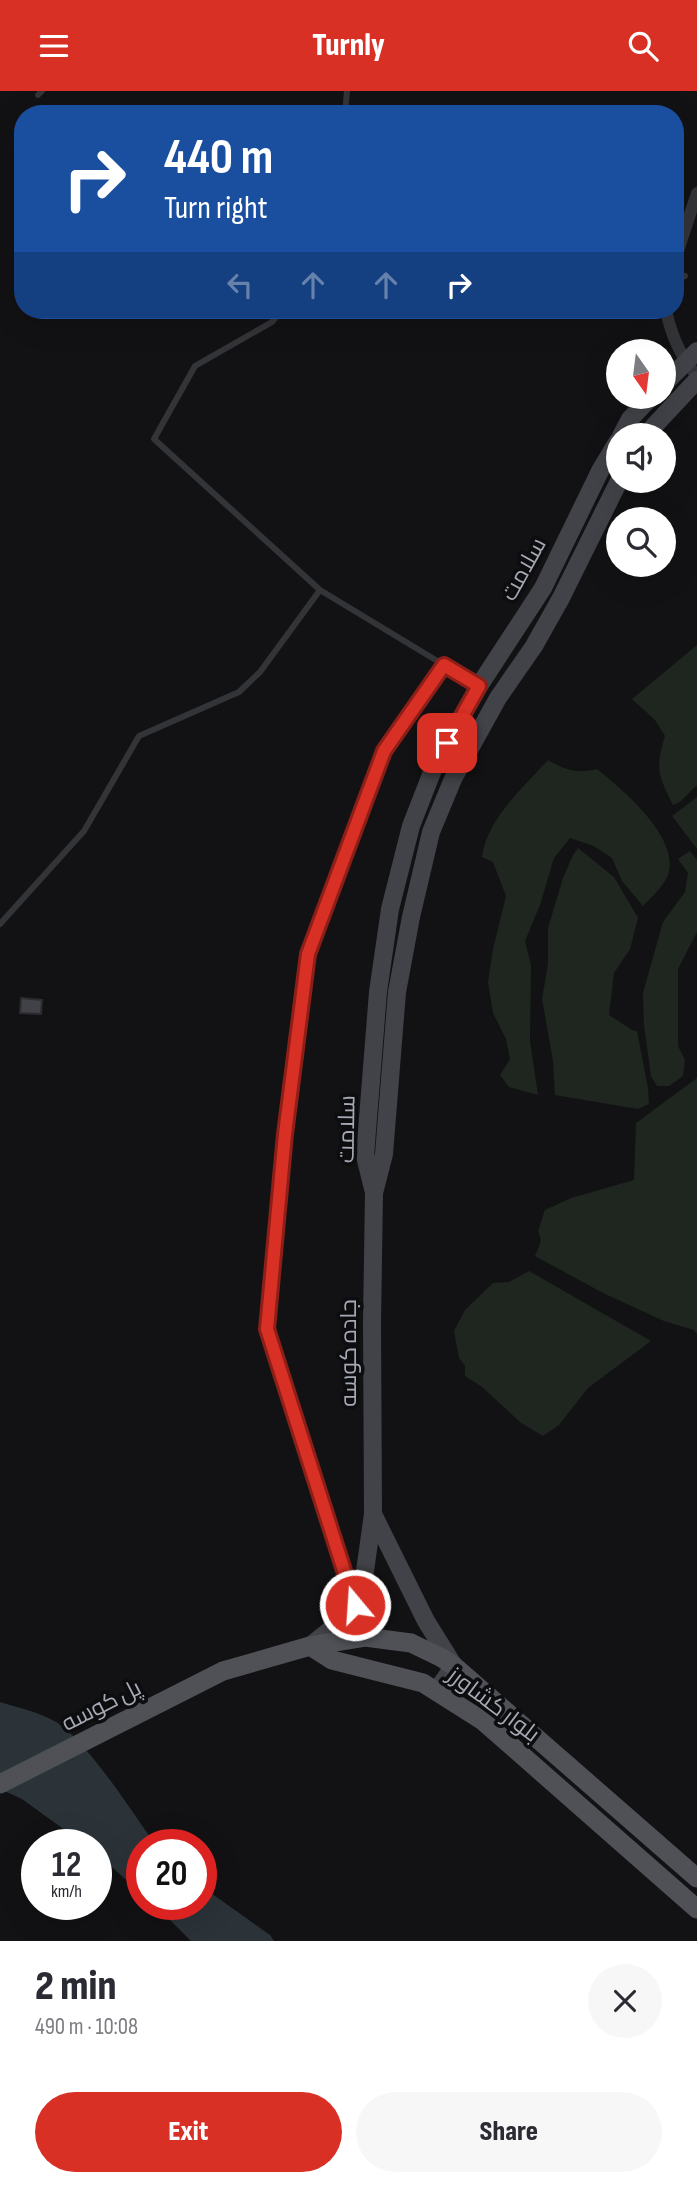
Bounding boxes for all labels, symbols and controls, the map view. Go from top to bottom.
text: Turnly [312,26,385,65]
icon: menu [35,27,73,65]
icon: search [624,27,662,65]
text: 440 m [164,129,273,188]
icon: right [49,133,140,224]
text: Turn right [164,189,268,228]
icon: left [221,266,259,304]
icon: ahead [294,266,332,304]
icon: ahead [367,266,405,304]
icon: right [440,266,478,304]
north arrow [606,339,676,409]
map controls [606,339,676,577]
button: sound [606,423,676,493]
button: search [606,507,676,577]
street label: سلامت [495,533,553,606]
pin [417,713,477,773]
icon: arrive [428,724,466,762]
street label: سلامت [332,1095,362,1163]
street label: جاده کوسه [335,1299,363,1407]
position arrow [318,1568,392,1642]
street label: بلوار کشاورز [440,1660,545,1748]
street label: پل کوسه [57,1674,146,1738]
speed limit sign: 20 [126,1829,217,1920]
text: 12 [52,1844,81,1887]
text: km/h [51,1881,82,1902]
text: 2 min [35,1961,116,2012]
button: close [588,1964,662,2038]
text: 490 m · 10:08 [35,2013,138,2041]
button: Exit [35,2092,342,2172]
button: Share [356,2092,662,2172]

